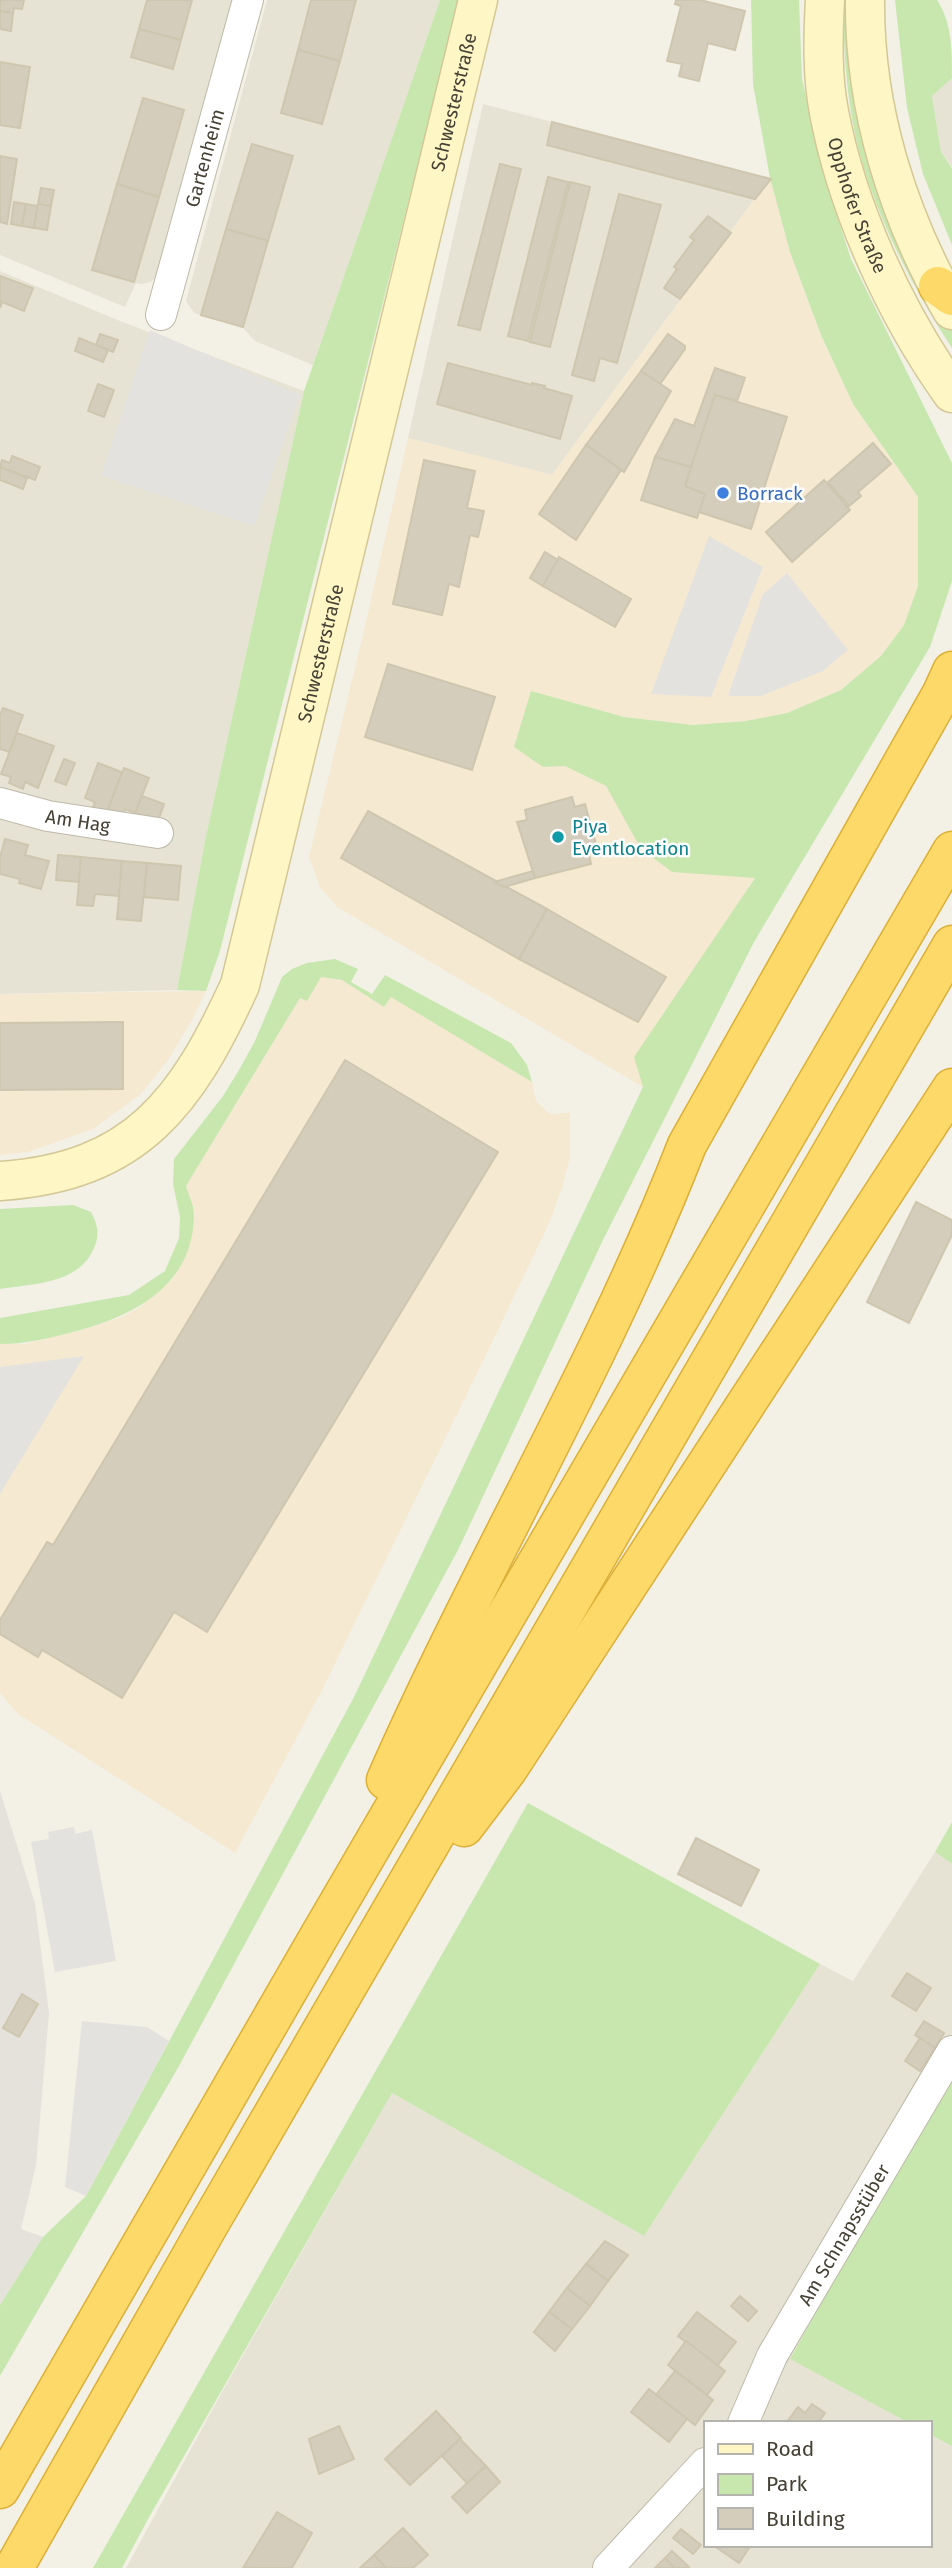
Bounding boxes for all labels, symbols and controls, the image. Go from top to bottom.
street label: Schwesterstraße [426,31,482,174]
street label: Gartenheim [180,106,229,210]
street label: Opphofer Straße [823,135,892,277]
place label: Borrack [737,482,803,505]
marker: Borrack [715,485,731,501]
street label: Schwesterstraße [293,582,349,725]
street label: Am Hag [44,805,112,837]
place label: Piya Eventlocation [572,815,689,860]
marker: Piya Eventlocation [550,829,566,845]
street label: Am Schnapsstüber [794,2159,895,2310]
legend [704,2421,931,2547]
text: Road [766,2436,814,2462]
text: Park [766,2471,808,2497]
text: Building [766,2506,845,2532]

